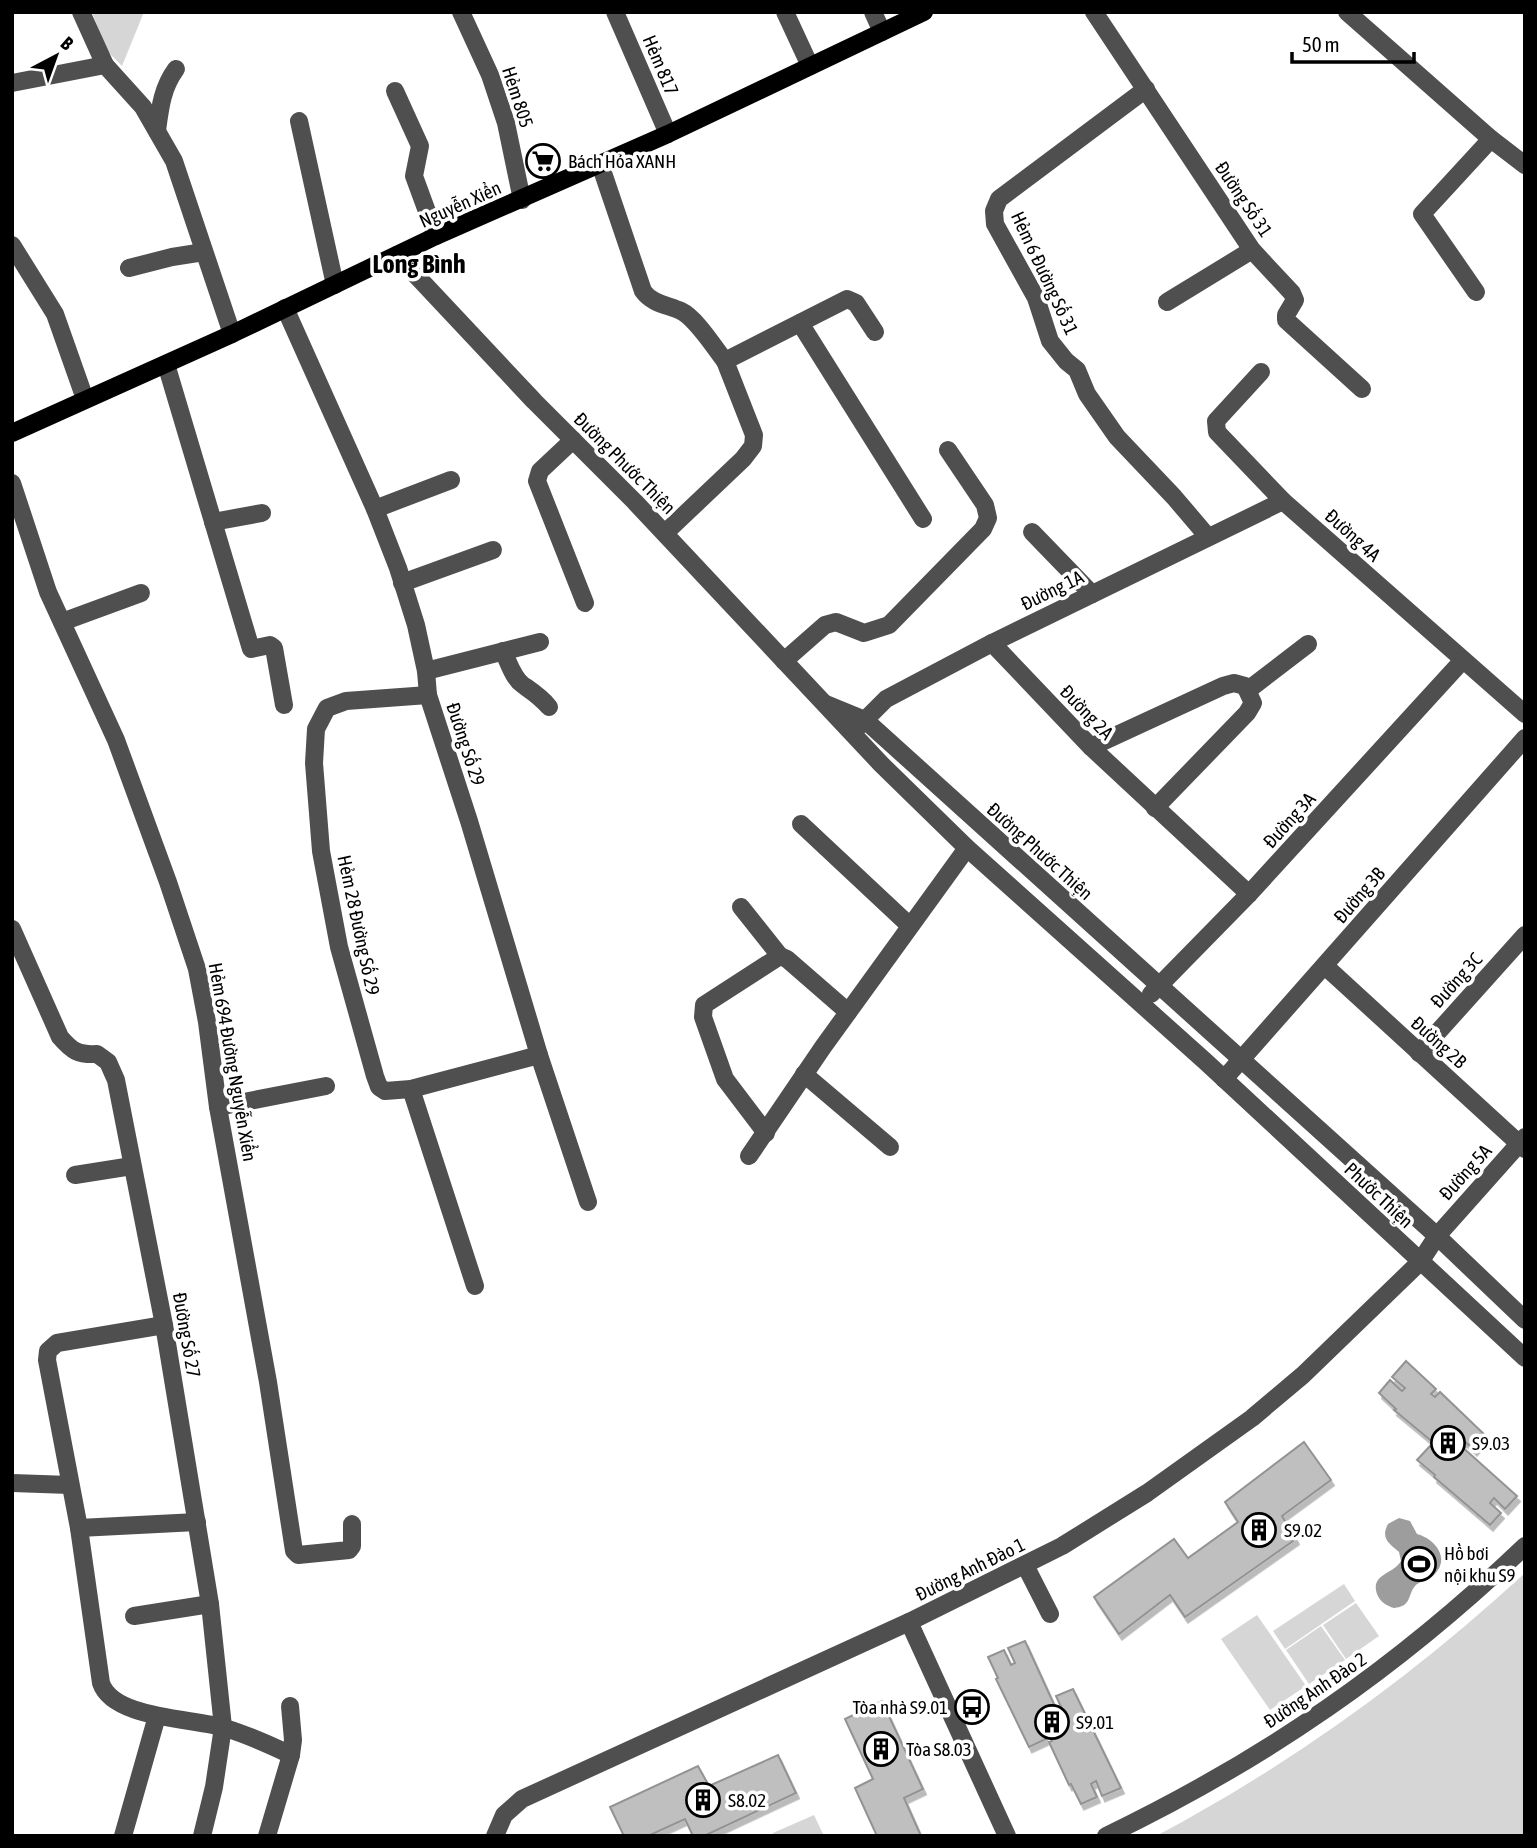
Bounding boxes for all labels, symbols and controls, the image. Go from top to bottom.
north arrow [21,21,91,91]
scale bar [1292,21,1414,65]
text: B [57,32,78,54]
street label: Hẻm 817 [639,32,683,98]
text: 50 m [1302,32,1340,56]
street label: Hẻm 805 [498,64,538,130]
supermarket icon: Bách Hóa XANH [524,142,562,180]
place label: Bách Hóa XANH [568,150,676,172]
street label: Đường Số 31 [1211,157,1277,241]
street label: Nguyễn Xiển [416,176,504,232]
street label: Hẻm 6 Đường Số 31 [1007,208,1083,338]
district label: Long Bình [372,249,466,279]
street label: Đường Phước Thiện [570,408,680,518]
street label: Đường 4A [1321,504,1386,566]
street label: Đường 1A [1017,565,1088,615]
street label: Đường 2A [1056,680,1119,744]
street label: Đường Số 29 [442,700,490,788]
street label: Đường 3A [1258,787,1320,852]
street label: Đường Phước Thiện [983,798,1097,904]
street label: Hẻm 28 Đường Số 29 [333,853,385,997]
street label: Đường 3B [1329,863,1389,927]
street label: Đường 3C [1426,948,1487,1012]
street label: Hẻm 694 Đường Nguyễn Xiển [205,961,261,1163]
street label: Đường 2B [1407,1012,1471,1072]
street label: Đường 5A [1434,1139,1496,1204]
street label: Phước Thiện [1340,1158,1418,1232]
street label: Đường Số 27 [169,1291,205,1379]
building icon: S9.03 [1429,1424,1467,1462]
place label: S9.03 [1472,1432,1510,1454]
building icon: S9.02 [1240,1511,1278,1549]
place label: S9.02 [1284,1519,1322,1541]
street label: Đường Anh Đào 1 [912,1533,1028,1605]
place label: Hồ bơi nội khu S9 [1444,1542,1515,1586]
sports icon: Hồ bơi nội khu S9 [1400,1545,1438,1583]
street label: Đường Anh Đào 2 [1260,1648,1370,1732]
bus stop icon: Tòa nhà S9.01 [953,1688,991,1726]
place label: Tòa nhà S9.01 [852,1696,948,1718]
building icon: S9.01 [1033,1703,1071,1741]
place label: S9.01 [1076,1711,1114,1733]
building icon: Tòa S8.03 [862,1730,900,1768]
place label: Tòa S8.03 [906,1738,972,1760]
building icon: S8.02 [684,1781,722,1819]
place label: S8.02 [728,1789,766,1811]

